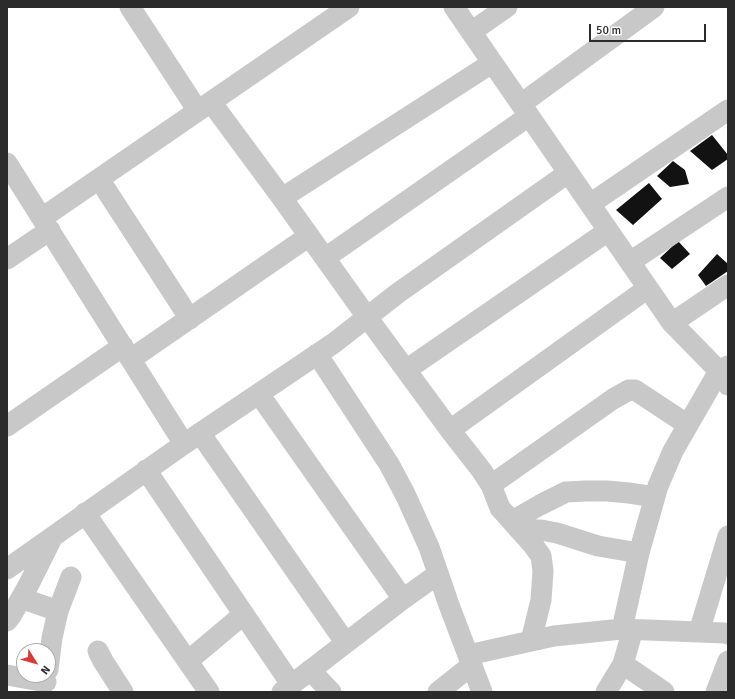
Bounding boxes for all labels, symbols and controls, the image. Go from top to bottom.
scale bar [591,16,708,42]
text: 50 m [596,23,621,38]
north arrow [16,643,56,683]
text: N [38,663,53,677]

